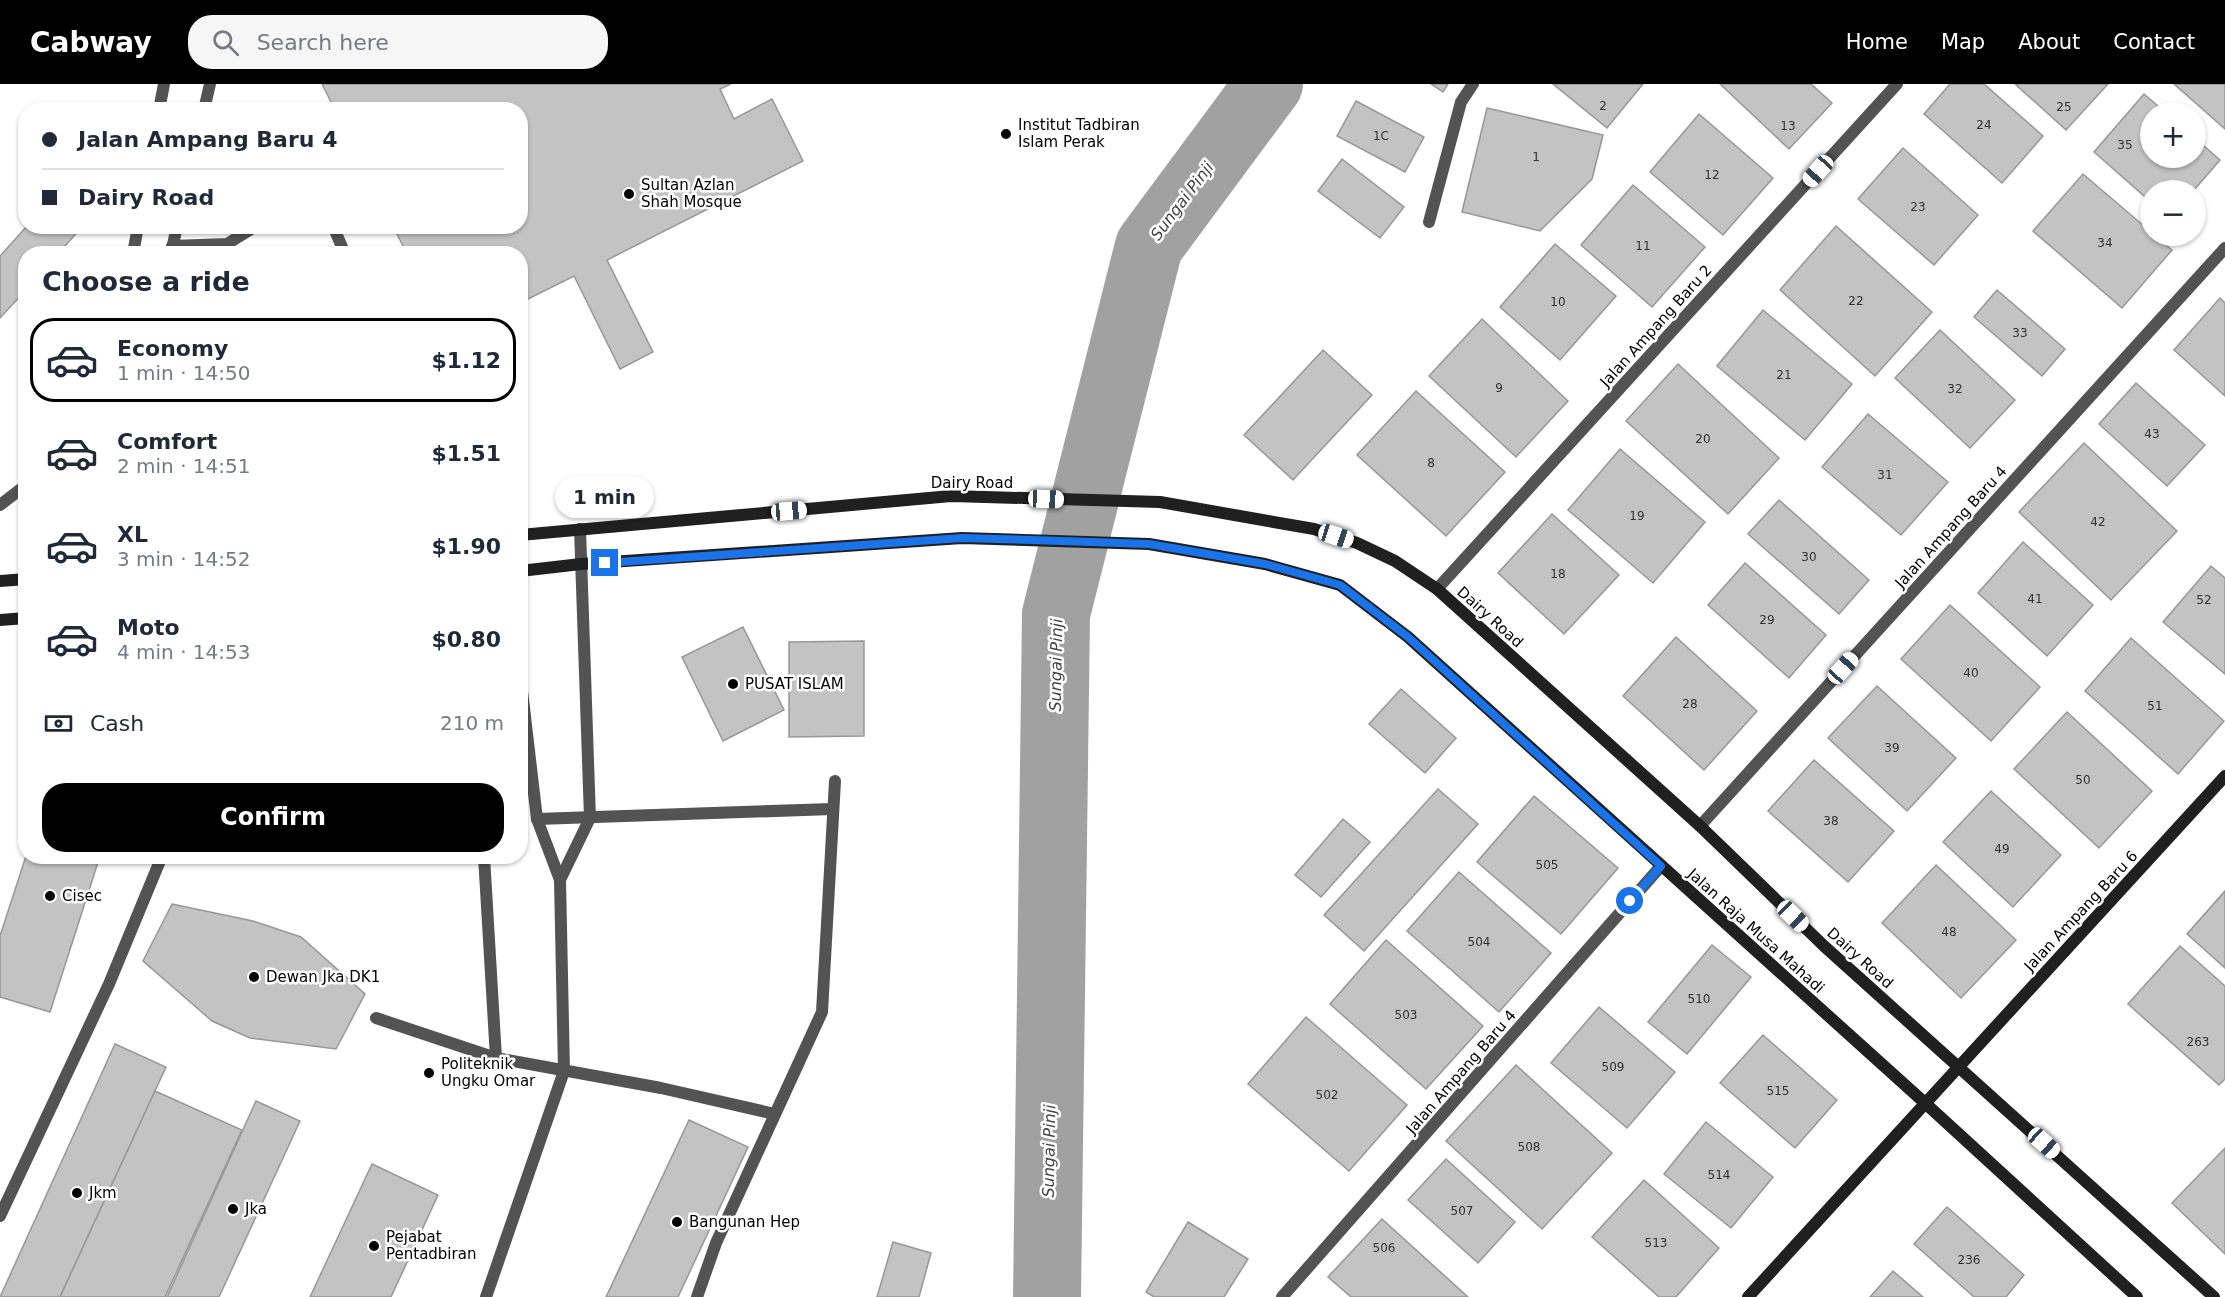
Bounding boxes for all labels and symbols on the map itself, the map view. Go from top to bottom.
house number: 2 [1599,99,1607,113]
house number: 25 [2056,100,2072,114]
place label: Institut Tadbiran Islam Perak [1018,116,1140,151]
house number: 24 [1976,118,1992,132]
house number: 13 [1780,119,1796,133]
marker: Institut Tadbiran Islam Perak [999,127,1013,141]
house number: 1C [1373,129,1389,143]
house number: 35 [2117,138,2133,152]
house number: 1 [1532,150,1540,164]
car [1799,152,1837,190]
water label: Sungai Pinji [1146,158,1218,244]
house number: 12 [1704,168,1720,182]
place label: Sultan Azlan Shah Mosque [641,176,742,211]
marker: Sultan Azlan Shah Mosque [622,187,636,201]
house number: 23 [1910,200,1926,214]
house number: 34 [2097,236,2113,250]
house number: 11 [1635,239,1651,253]
street label: Jalan Ampang Baru 2 [1596,261,1716,392]
house number: 22 [1848,294,1864,308]
house number: 10 [1550,295,1566,309]
house number: 33 [2012,326,2028,340]
house number: 21 [1776,368,1792,382]
house number: 9 [1495,381,1503,395]
house number: 32 [1947,382,1963,396]
house number: 43 [2144,427,2160,441]
house number: 20 [1695,432,1711,446]
house number: 8 [1427,456,1435,470]
street label: Jalan Ampang Baru 4 [1891,462,2011,593]
house number: 31 [1877,468,1893,482]
street label: Dairy Road [931,474,1013,492]
callout: 1 min [556,476,654,518]
car [1028,489,1064,509]
car [770,500,808,522]
house number: 19 [1629,509,1645,523]
house number: 42 [2090,515,2106,529]
car [1316,522,1356,550]
route end [591,549,618,576]
house number: 30 [1801,550,1817,564]
house number: 18 [1550,567,1566,581]
street label: Dairy Road [1453,583,1527,651]
house number: 41 [2027,592,2043,606]
house number: 52 [2196,593,2212,607]
house number: 29 [1759,613,1775,627]
water label: Sungai Pinji [1046,618,1066,712]
car [1824,649,1862,687]
house number: 40 [1963,666,1979,680]
place label: PUSAT ISLAM [745,675,844,693]
marker: PUSAT ISLAM [726,677,740,691]
house number: 28 [1682,697,1698,711]
house number: 51 [2147,699,2163,713]
house number: 39 [1884,741,1900,755]
house number: 50 [2075,773,2091,787]
house number: 38 [1823,814,1839,828]
house number: 49 [1994,842,2010,856]
street label: Jalan Ampang Baru 6 [2020,847,2141,976]
house number: 505 [1536,858,1558,872]
street label: Jalan Raja Musa Mahadi [1683,864,1828,997]
place label: Cisec [62,887,102,905]
route start [1616,887,1643,914]
marker: Cisec [43,889,57,903]
car [1774,897,1812,935]
street label: Dairy Road [1823,924,1897,992]
house number: 48 [1941,925,1957,939]
house number: 504 [1468,935,1490,949]
place label: Dewan Jka DK1 [266,968,380,986]
marker: Dewan Jka DK1 [247,970,261,984]
house number: 510 [1688,992,1710,1006]
street label: Jalan Ampang Baru 4 [1402,1006,1520,1138]
house number: 503 [1395,1008,1417,1022]
house number: 263 [2187,1035,2209,1049]
place label: Politeknik Ungku Omar [441,1055,536,1090]
house number: 509 [1602,1060,1624,1074]
marker: Politeknik Ungku Omar [422,1066,436,1080]
house number: 515 [1767,1084,1789,1098]
house number: 502 [1316,1088,1338,1102]
water label: Sungai Pinji [1039,1104,1059,1198]
car [2025,1124,2063,1162]
house number: 508 [1518,1140,1540,1154]
house number: 514 [1708,1168,1730,1182]
place label: Jkm [88,1184,117,1202]
marker: Jkm [70,1186,84,1200]
place label: Jka [244,1200,267,1218]
marker: Jka [226,1202,240,1216]
house number: 507 [1451,1204,1473,1218]
place label: Bangunan Hep [689,1213,800,1231]
marker: Bangunan Hep [670,1215,684,1229]
place label: Pejabat Pentadbiran [386,1228,476,1263]
house number: 513 [1645,1236,1667,1250]
marker: Pejabat Pentadbiran [367,1239,381,1253]
house number: 506 [1373,1241,1395,1255]
house number: 236 [1958,1253,1980,1267]

